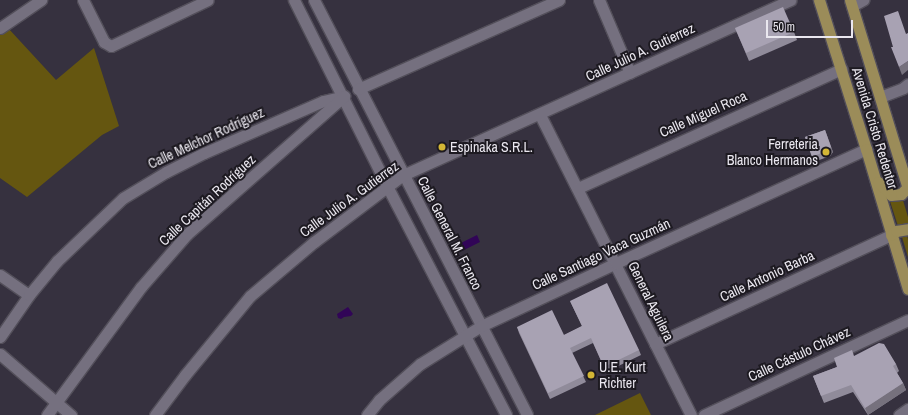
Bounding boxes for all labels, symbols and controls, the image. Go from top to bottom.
scale bar [768,12,855,38]
street label: Calle Julio A. Gutierrez [583,19,697,85]
text: 50 m [773,19,795,35]
street label: Avenida Cristo Redentor [849,65,901,191]
street label: Calle Miguel Roca [657,87,749,141]
street label: Calle Melchor Rodríguez [145,104,267,172]
place label: Ferreteria Blanco Hermanos [727,136,818,168]
place label: Espinaka S.R.L. [450,139,533,155]
marker: Espinaka S.R.L. [437,142,447,152]
marker: Ferreteria Blanco Hermanos [821,147,831,157]
street label: Calle Capitán Rodríguez [155,151,259,249]
street label: Calle Julio A. Gutierrez [296,157,402,241]
street label: Calle General M. Franco [414,173,486,293]
street label: Calle Santiago Vaca Guzmán [529,215,673,293]
street label: Calle Antonio Barba [717,247,817,305]
street label: General Aguilera [624,258,678,344]
street label: Calle Cástulo Chávez [745,323,853,385]
place label: U.E. Kurt Richter [599,359,646,392]
marker: U.E. Kurt Richter [586,370,596,380]

